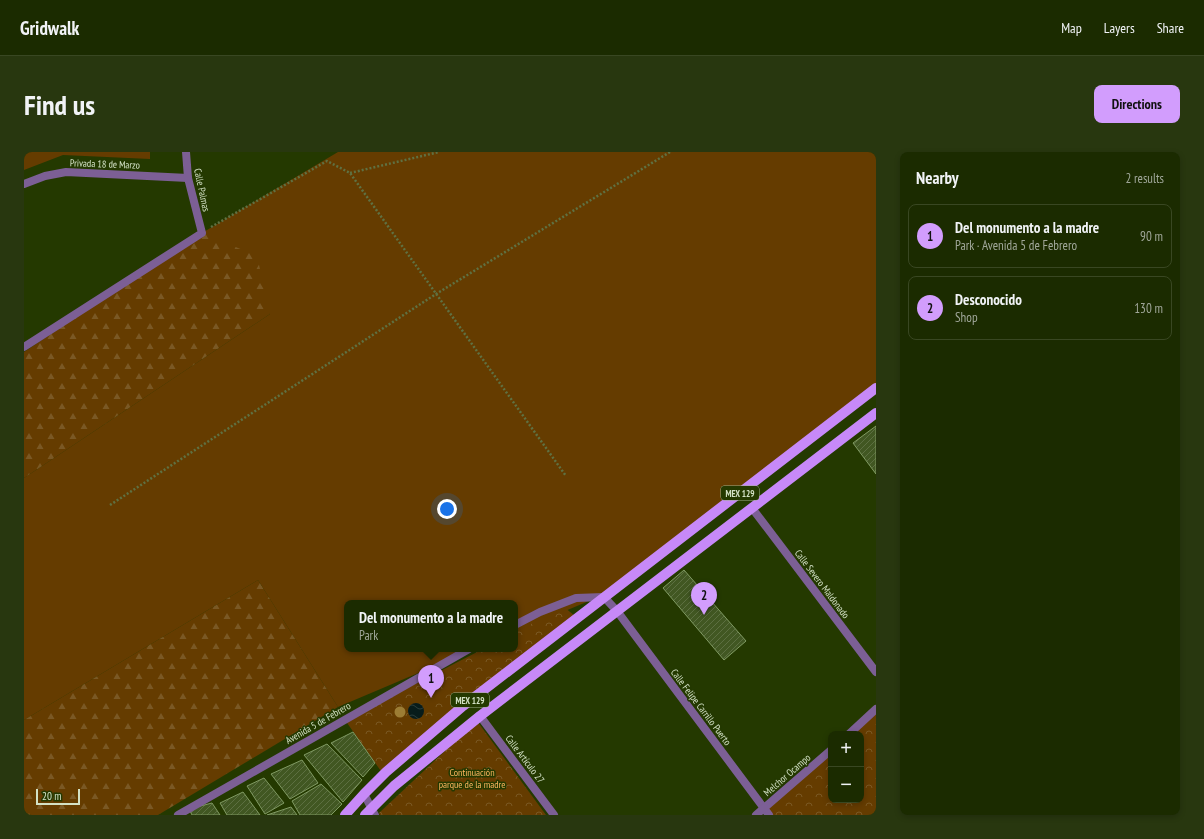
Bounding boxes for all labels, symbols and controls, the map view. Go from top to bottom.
text: Gridwalk [20,16,79,40]
text: Map [1061,19,1082,37]
text: Layers [1104,19,1135,37]
text: Share [1157,19,1184,37]
button: Directions [1094,85,1180,123]
text: Find us [24,86,95,123]
street label: Privada 18 de Marzo [70,156,140,172]
street label: Calle Palmas [191,167,213,213]
text: Nearby [916,167,959,189]
text: 2 results [1125,170,1164,187]
text: Del monumento a la madre [955,218,1099,237]
text: 1 [927,228,933,245]
text: 90 m [1140,228,1163,245]
text: Park · Avenida 5 de Febrero [955,237,1077,254]
text: Desconocido [955,290,1022,309]
text: 2 [927,300,933,317]
text: 130 m [1134,300,1163,317]
text: Shop [955,309,978,326]
road number: MEX 129 [721,486,759,500]
your location [437,499,457,519]
street label: Calle Severo Maldonado [792,547,852,621]
pin: 2 [691,582,717,615]
popup [344,600,518,652]
text: Del monumento a la madre [359,608,503,627]
text: Park [359,627,378,644]
pin: 1 [418,665,444,698]
street label: Calle Felipe Carrillo Puerto [668,666,734,748]
road number: MEX 129 [451,693,489,707]
street label: Avenida 5 de Febrero [283,699,353,747]
map controls [828,731,864,803]
button: + [828,731,864,767]
street label: Calle Artículo 27 [503,732,547,786]
street label: Melchor Ocampo [761,751,813,799]
park label: Continuación parque de la madre [439,766,505,791]
button: − [828,767,864,803]
scale bar [36,787,80,806]
text: 20 m [42,789,61,803]

